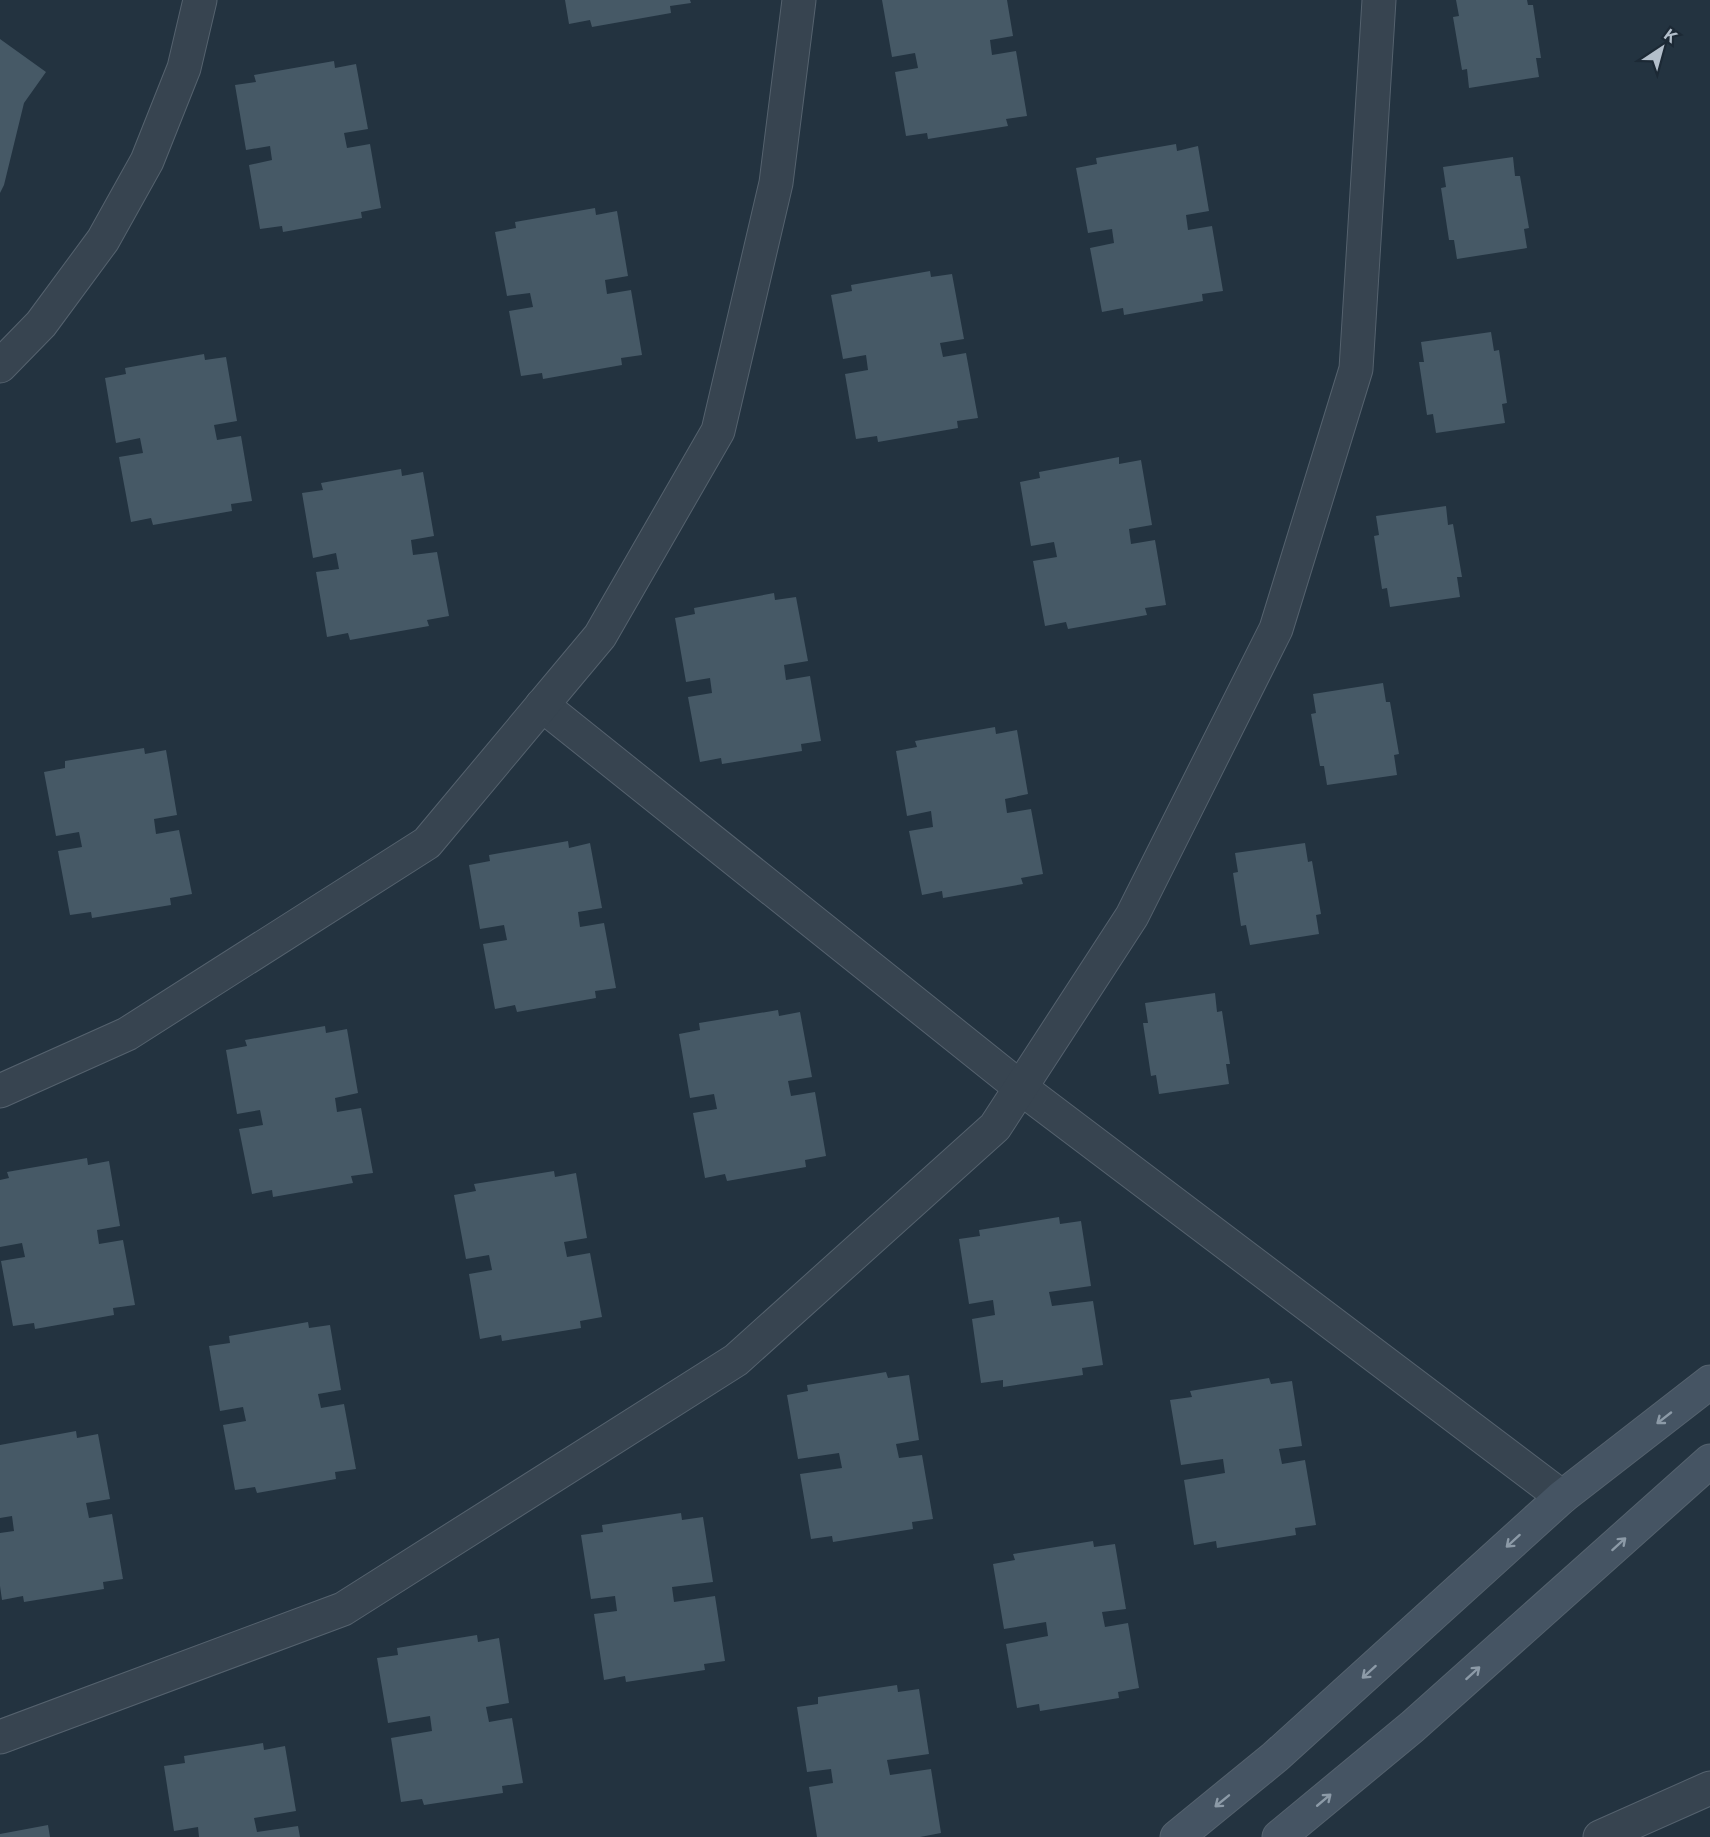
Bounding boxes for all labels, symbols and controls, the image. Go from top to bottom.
north arrow [1632,18,1692,78]
text: K [1660,24,1682,48]
one-way arrow [1656,1411,1672,1424]
one-way arrow [1506,1534,1521,1548]
one-way arrow [1611,1537,1626,1551]
one-way arrow [1361,1665,1376,1679]
one-way arrow [1465,1666,1480,1680]
one-way arrow [1316,1793,1332,1806]
one-way arrow [1214,1794,1230,1807]

